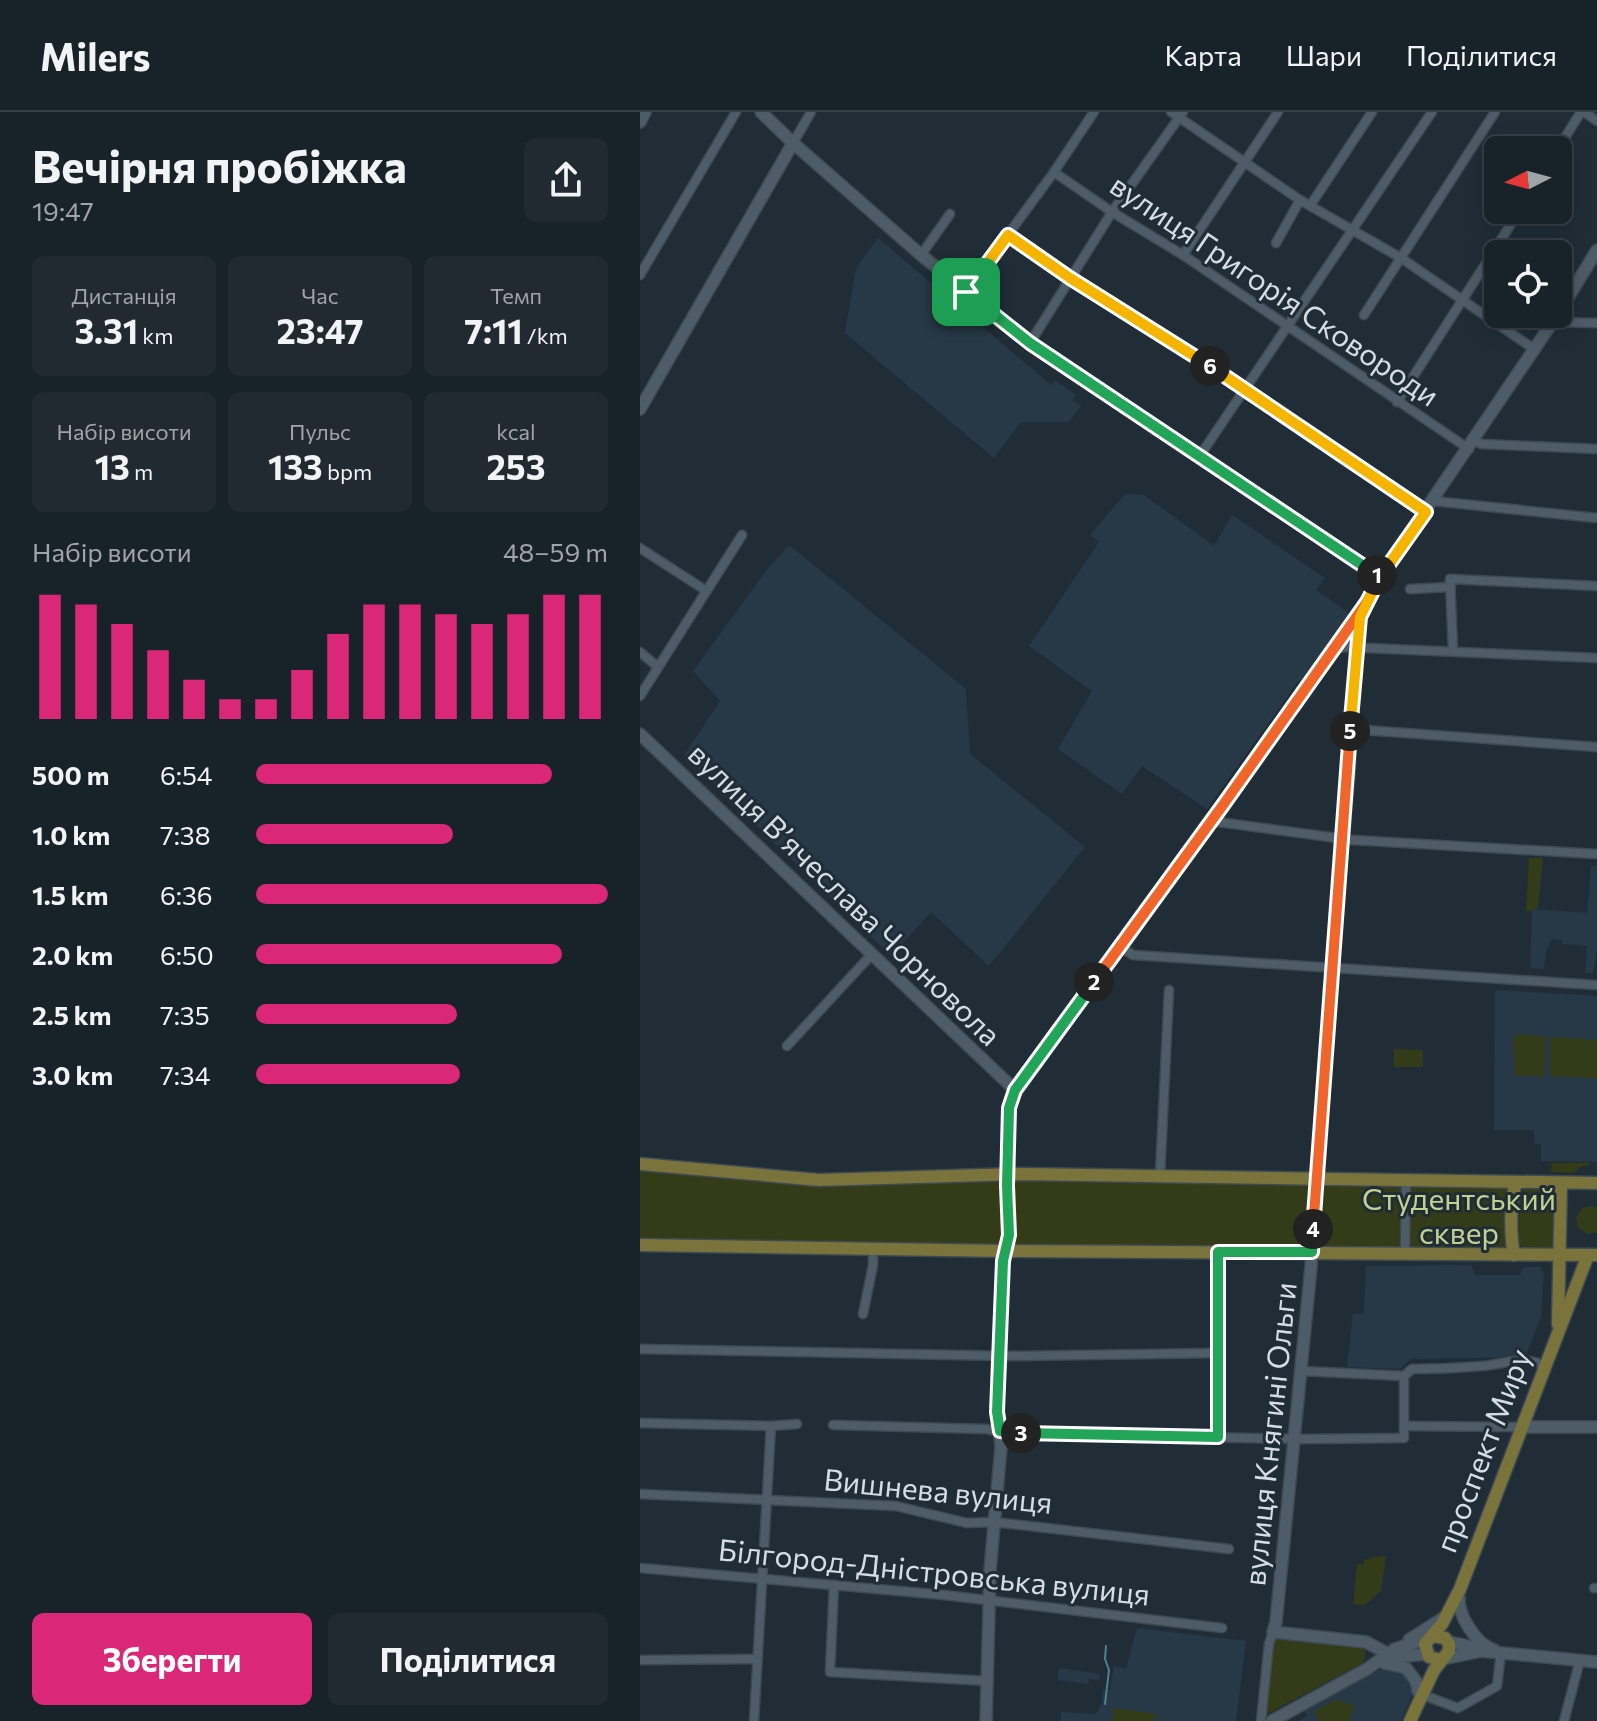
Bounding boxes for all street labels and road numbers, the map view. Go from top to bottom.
street label: вулиця Григорія Сковороди [1104,165,1447,413]
street label: вулиця Вʼячеслава Чорновола [682,734,1010,1052]
street label: вулиця Княгині Ольги [1234,1280,1303,1587]
street label: проспект Миру [1426,1343,1537,1557]
street label: Вишнева вулиця [822,1459,1054,1520]
street label: Білгород-Дністровська вулиця [717,1529,1152,1612]

